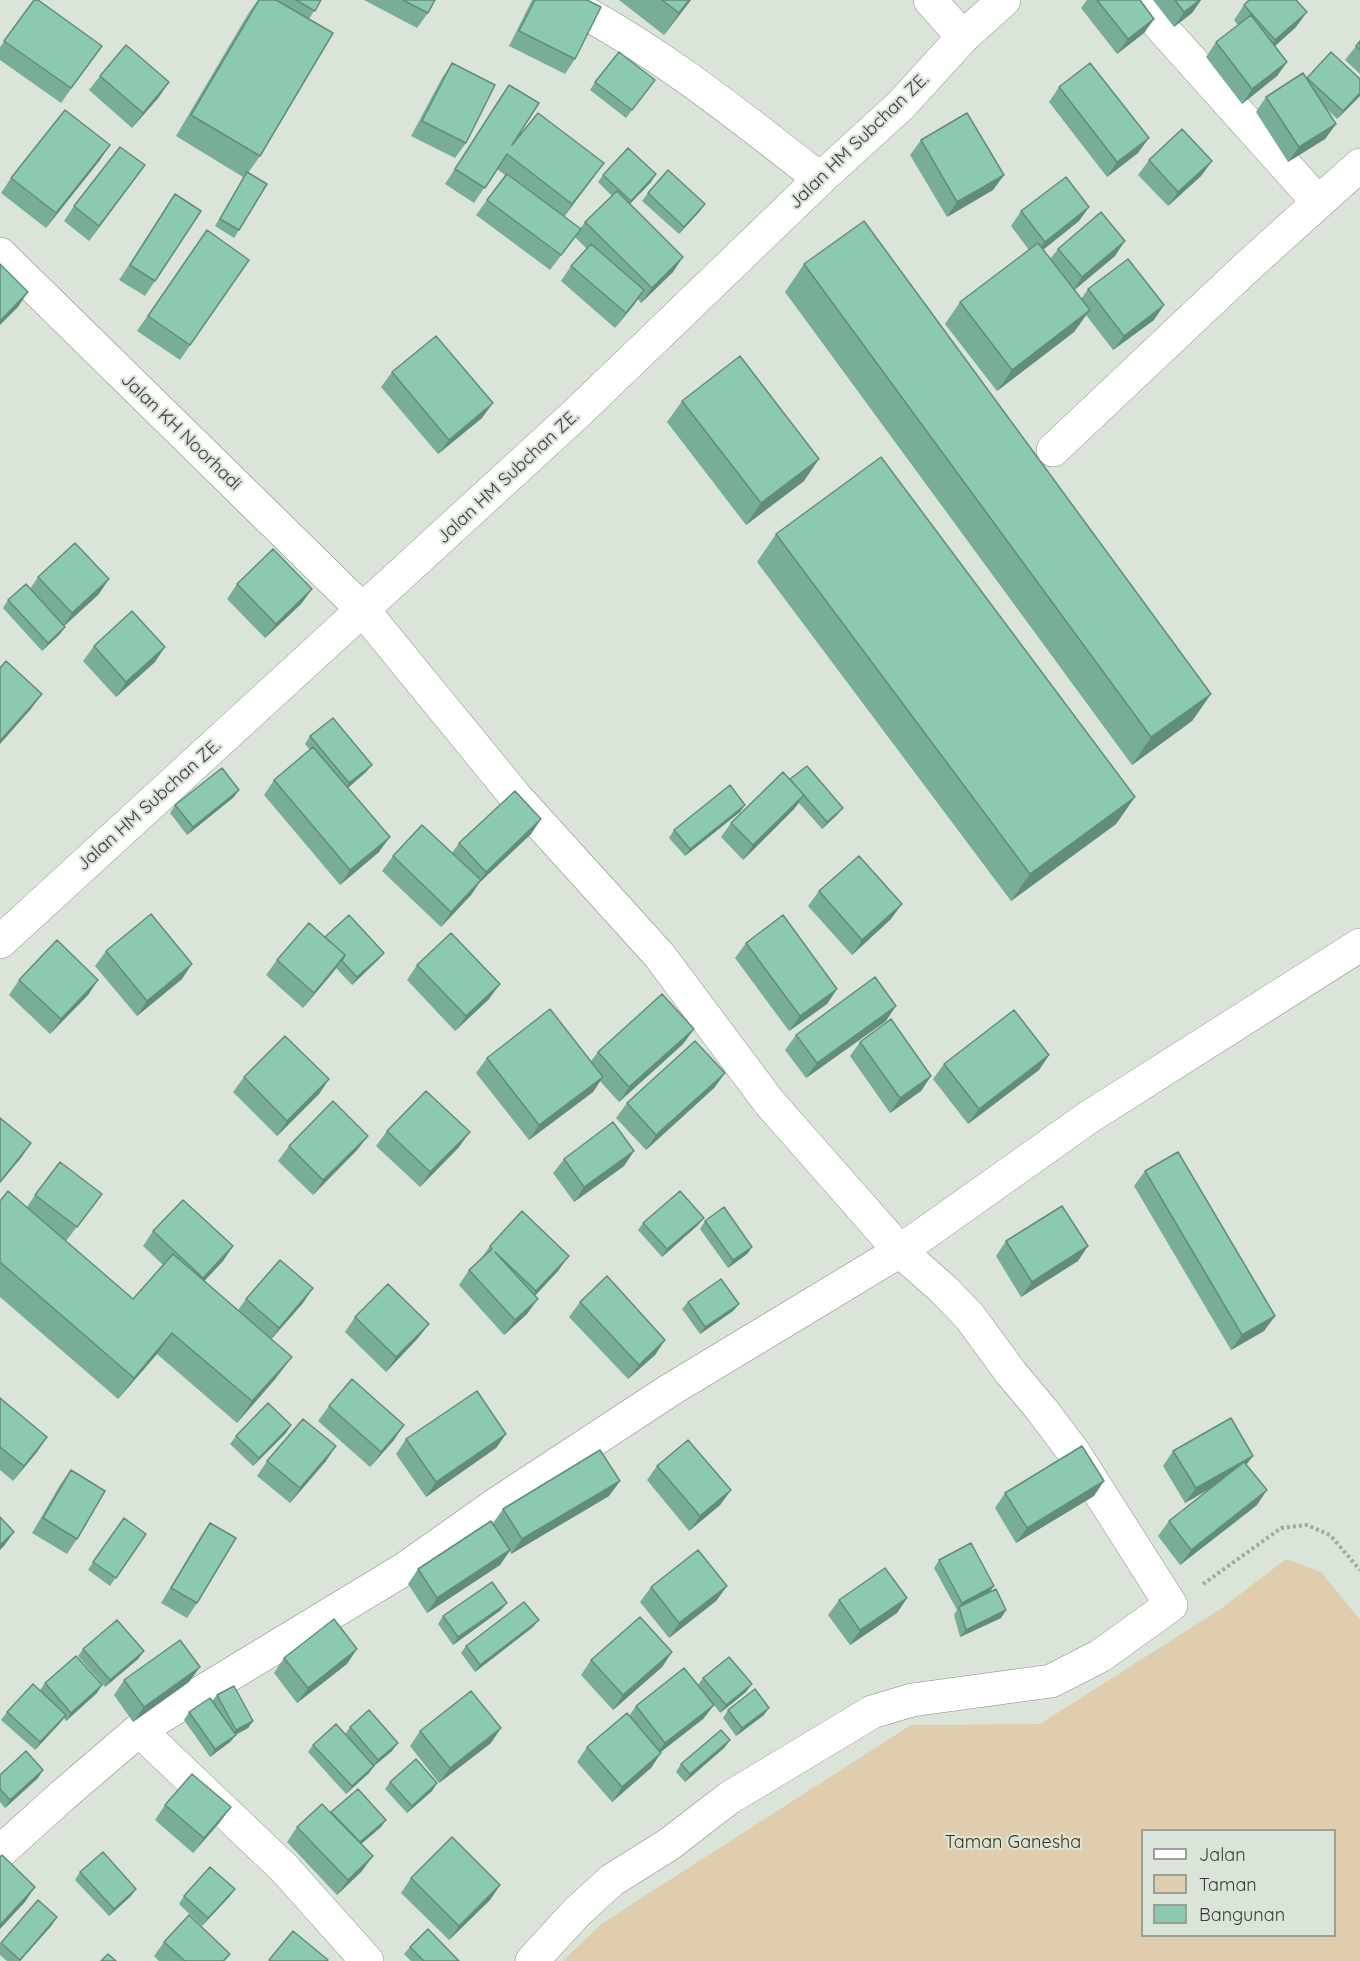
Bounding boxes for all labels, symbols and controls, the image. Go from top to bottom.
street label: Jalan HM Subchan ZE. [784,68,934,214]
street label: Jalan KH Noorhadi [116,369,246,495]
street label: Jalan HM Subchan ZE. [432,406,584,548]
street label: Jalan HM Subchan ZE. [72,735,226,875]
legend [1141,1829,1336,1937]
park label: Taman Ganesha [945,1832,1081,1854]
text: Jalan [1199,1843,1246,1866]
text: Taman [1199,1873,1257,1896]
text: Bangunan [1199,1903,1285,1926]

